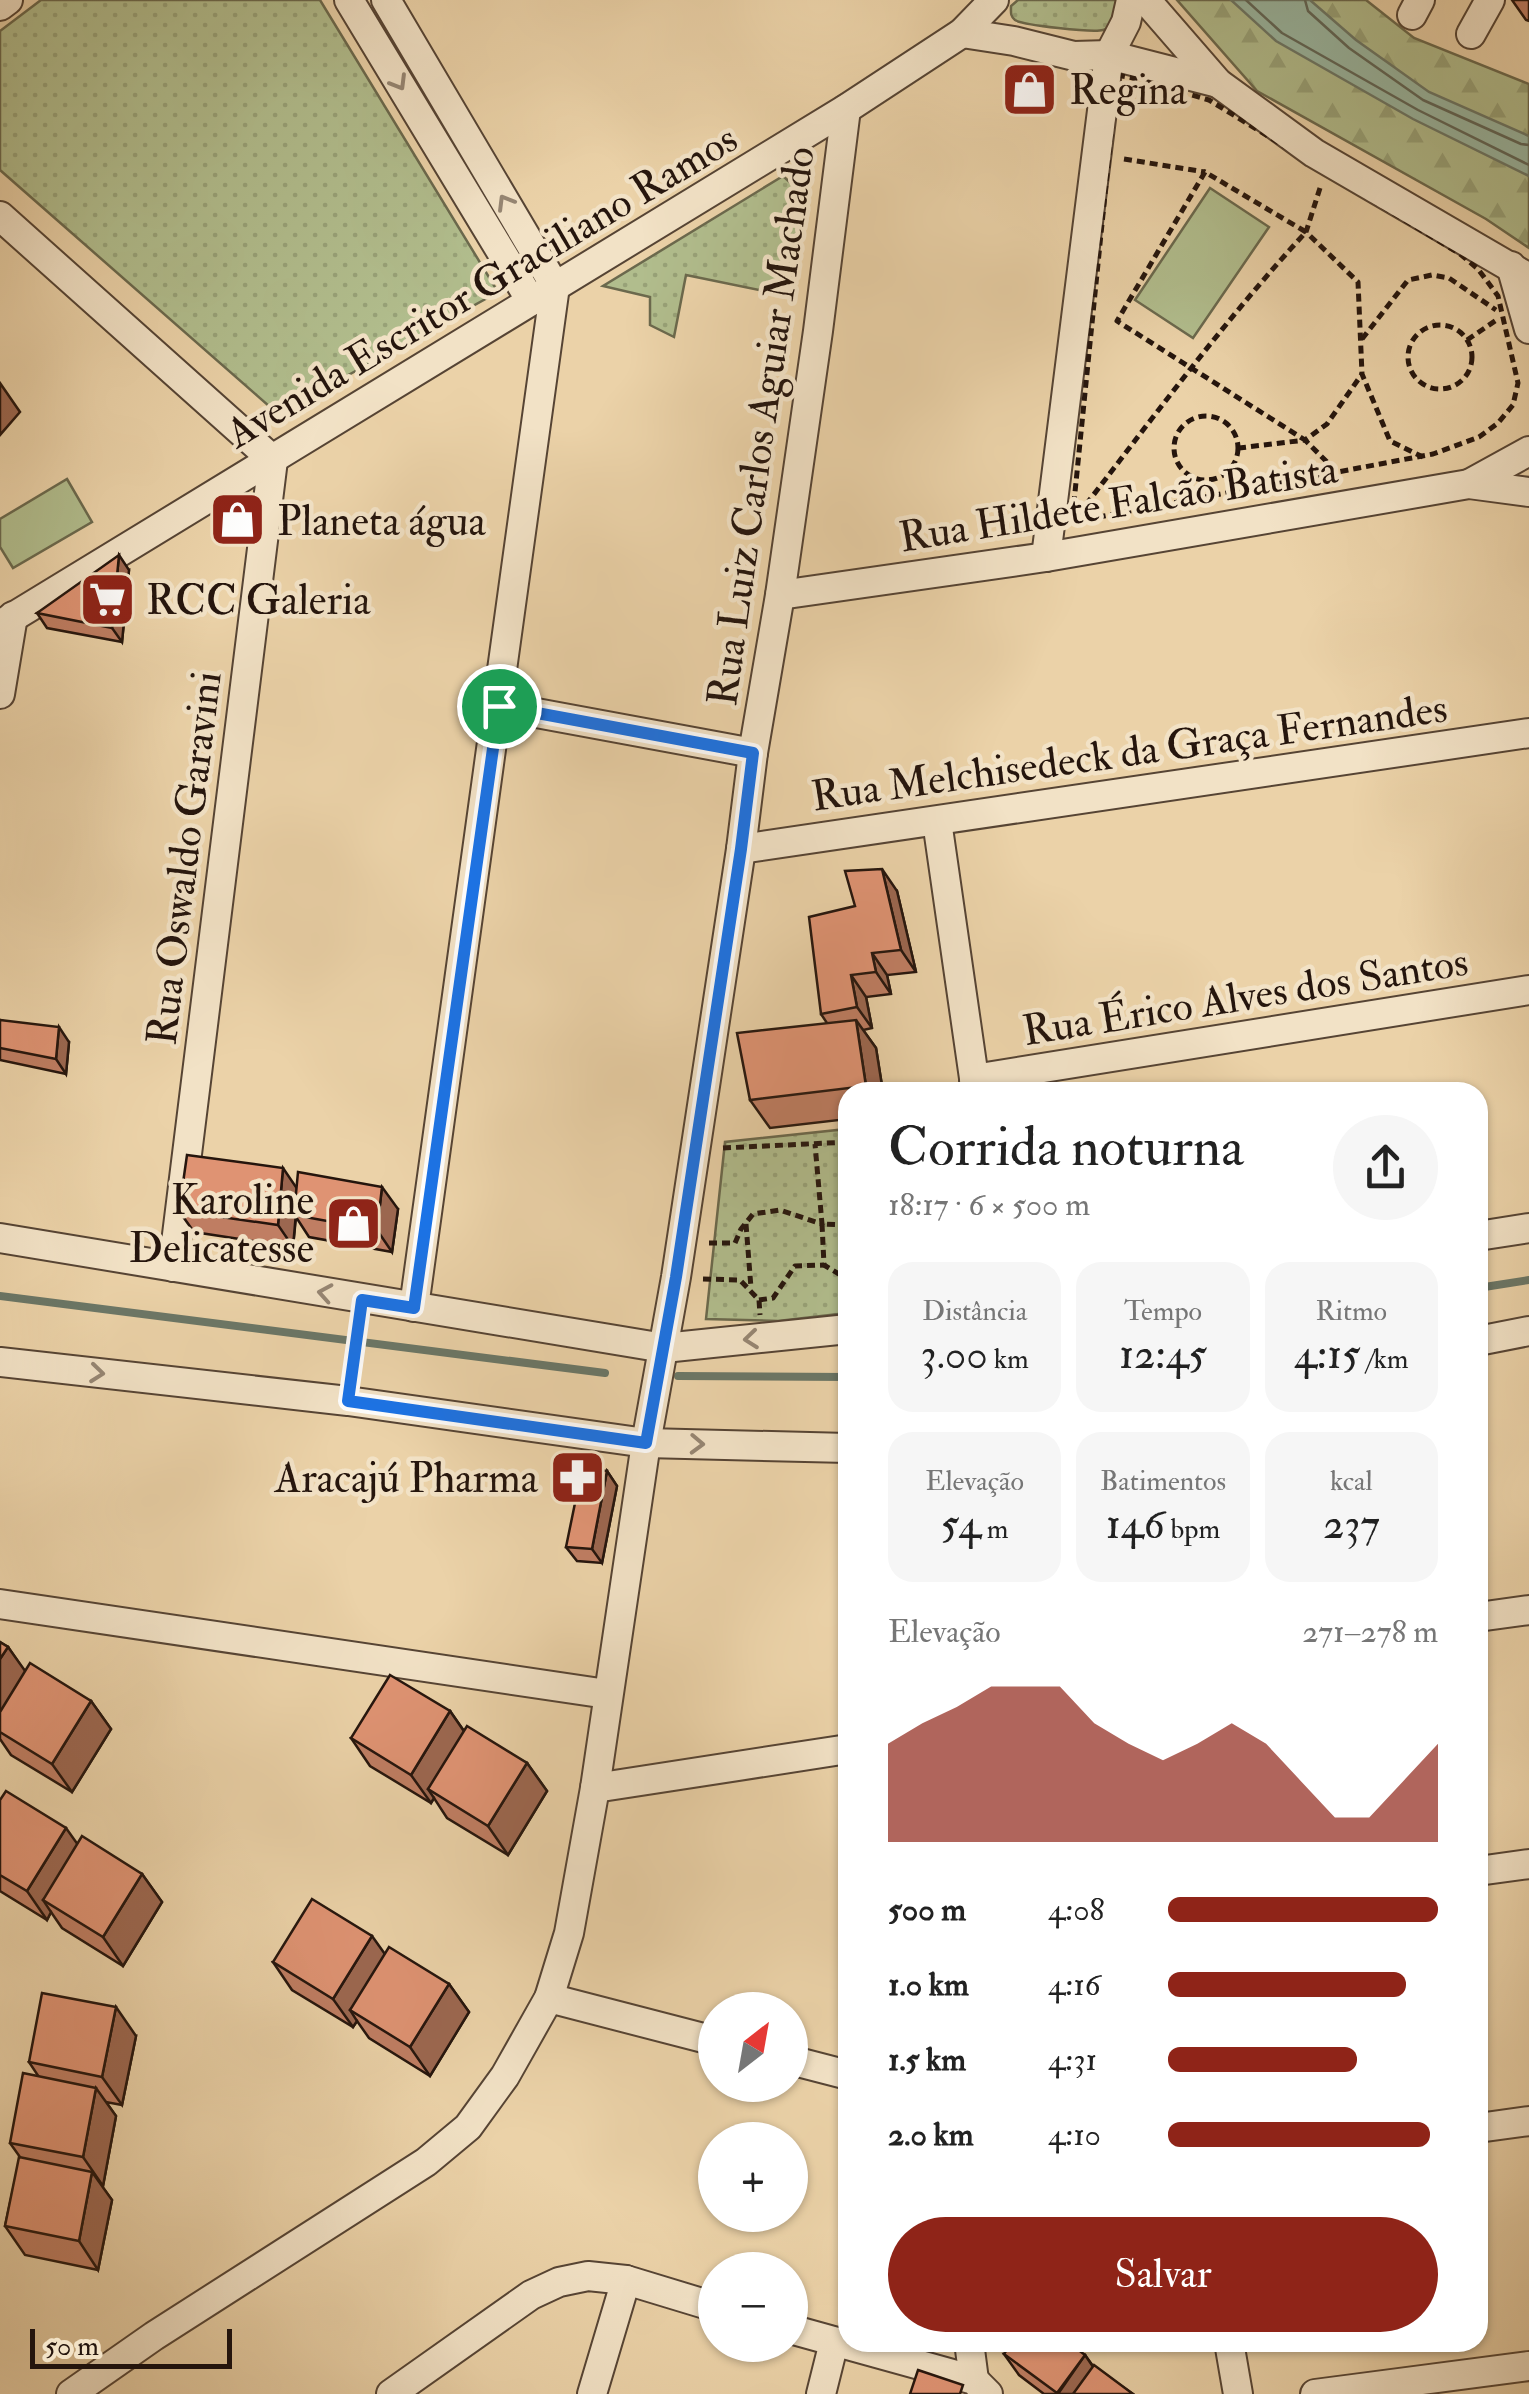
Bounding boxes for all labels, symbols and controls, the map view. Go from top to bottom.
shop icon: Regina [1000,59,1060,119]
place label: Regina [1069,65,1188,117]
one-way arrow [387,72,406,90]
street label: Avenida Escritor Graciliano Ramos [216,113,747,461]
street label: Rua Luiz Carlos Aguiar Machado [697,143,827,709]
one-way arrow [498,195,517,213]
street label: Rua Hildete Falcão Batista [895,444,1342,564]
shop icon: Planeta água [208,490,268,550]
place label: Planeta água [277,496,487,548]
supermarket icon: RCC Galeria [77,569,137,629]
place label: RCC Galeria [146,575,371,627]
pin [457,664,542,749]
street label: Rua Oswaldo Garavini [136,668,234,1048]
icon: arrive [472,679,527,734]
street label: Rua Melchisedeck da Graça Fernandes [808,683,1450,823]
street label: Rua Érico Alves dos Santos [1019,934,1472,1058]
text: Corrida noturna [888,1113,1244,1182]
button: share [1333,1115,1438,1220]
place label: Karoline Delicatesse [129,1175,314,1275]
text: 18:17 · 6 × 500 m [888,1185,1090,1225]
shop icon: Karoline Delicatesse [323,1193,383,1253]
one-way arrow [317,1283,334,1304]
text: Distância [922,1294,1027,1329]
text: Tempo [1124,1294,1202,1329]
text: Ritmo [1316,1294,1387,1329]
one-way arrow [742,1328,758,1349]
text: 3.00 [921,1329,988,1381]
text: 12:45 [1119,1329,1207,1381]
text: 4:15 [1294,1329,1360,1381]
text: km [988,1342,1029,1377]
text: /km [1360,1342,1409,1377]
one-way arrow [89,1362,105,1383]
one-way arrow [690,1434,706,1455]
pharmacy icon: Aracajú Pharma [547,1447,607,1507]
place label: Aracajú Pharma [274,1453,539,1505]
text: Elevação [925,1464,1024,1499]
text: Batimentos [1100,1464,1226,1499]
text: kcal [1330,1464,1373,1499]
text: 54 [941,1499,981,1551]
text: 146 [1106,1499,1165,1551]
text: 237 [1323,1499,1380,1551]
text: m [981,1512,1008,1547]
text: bpm [1165,1512,1220,1547]
text: Elevação [888,1612,1001,1652]
text: 271–278 m [1302,1612,1438,1652]
text: 500 m [888,1890,966,1930]
text: 4:08 [1048,1890,1105,1930]
text: 1.0 km [888,1965,969,2005]
text: 4:16 [1048,1965,1101,2005]
north arrow [698,1992,808,2102]
map controls [698,1992,808,2362]
text: 1.5 km [888,2040,966,2080]
text: 4:31 [1048,2040,1097,2080]
text: 2.0 km [888,2115,974,2155]
text: 4:10 [1048,2115,1101,2155]
button: + [698,2122,808,2232]
button: Salvar [888,2217,1438,2332]
button: − [698,2252,808,2362]
scale bar [30,2324,232,2368]
text: 50 m [45,2329,99,2364]

